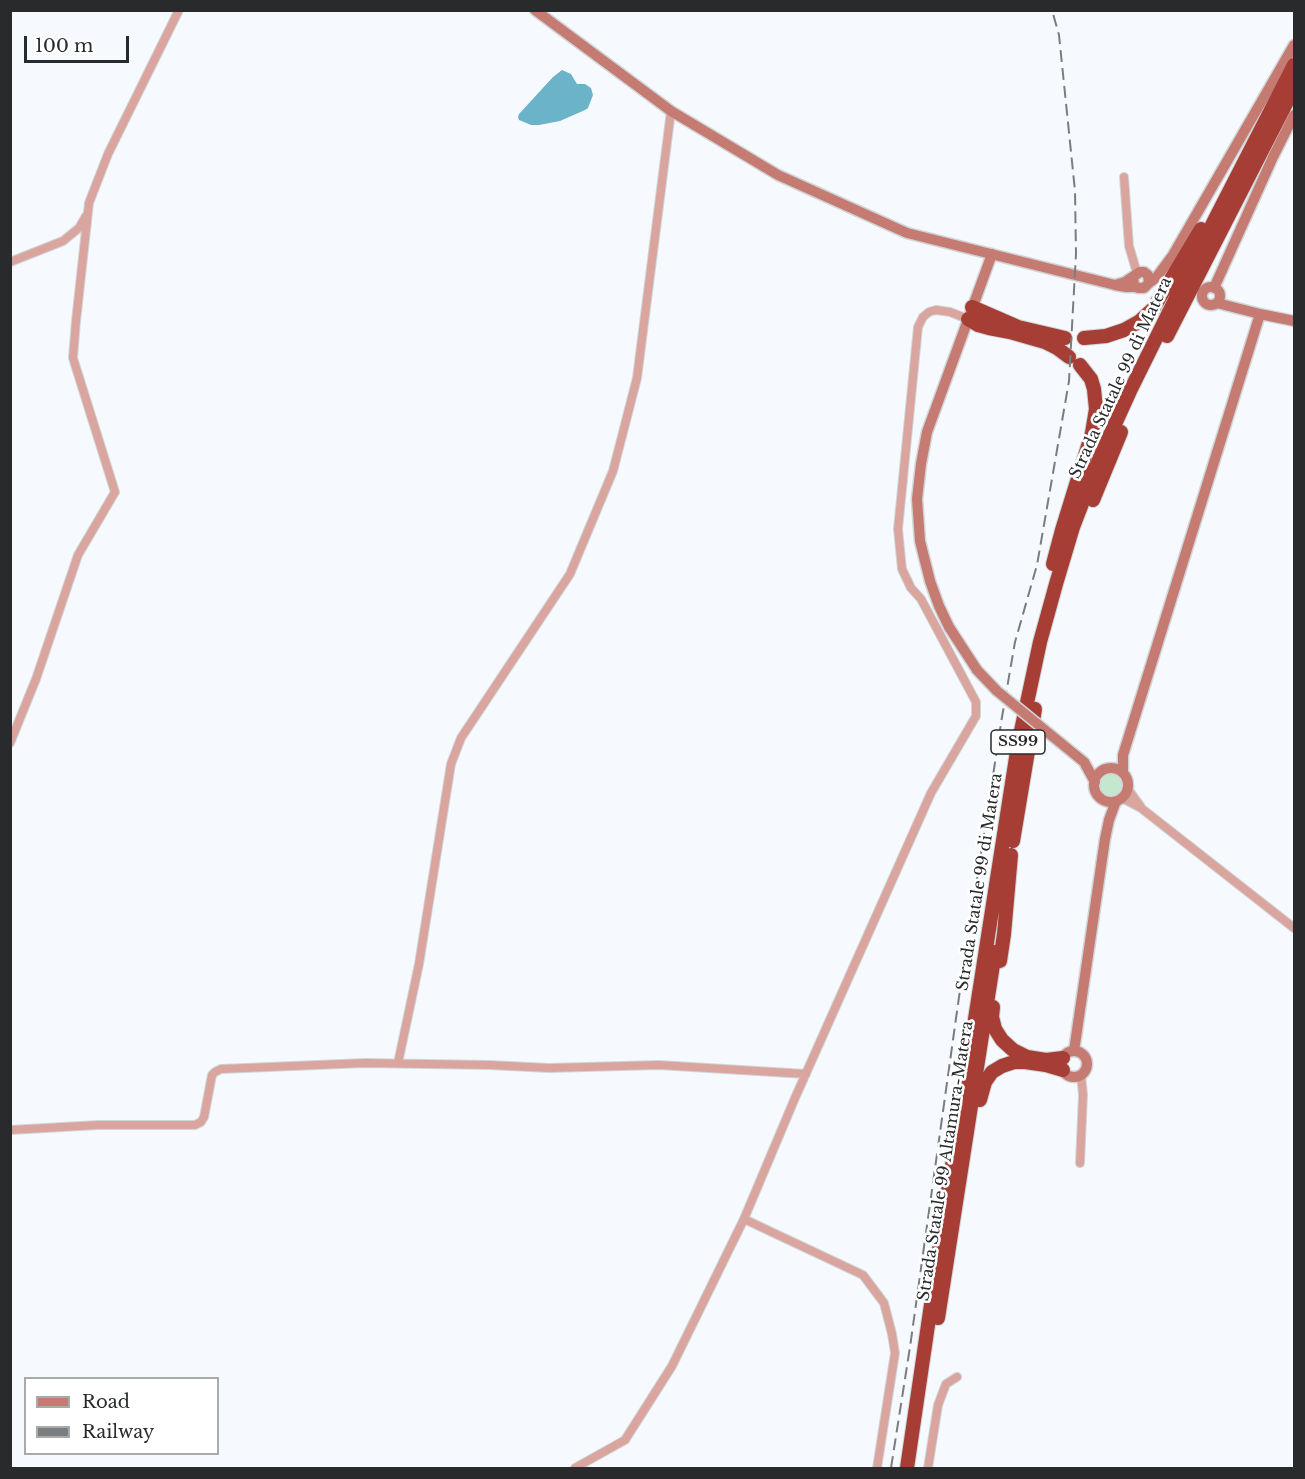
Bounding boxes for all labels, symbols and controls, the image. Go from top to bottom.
scale bar [27,24,132,62]
text: 100 m [35,35,93,57]
street label: Strada Statale 99 di Matera [1066,274,1176,482]
road number: SS99 [991,730,1045,754]
street label: Strada Statale 99 di Matera [953,772,1007,992]
street label: Strada Statale 99 Altamura-Matera [914,1020,978,1302]
legend [24,1377,219,1455]
text: Road [82,1391,130,1413]
text: Railway [82,1421,154,1443]

